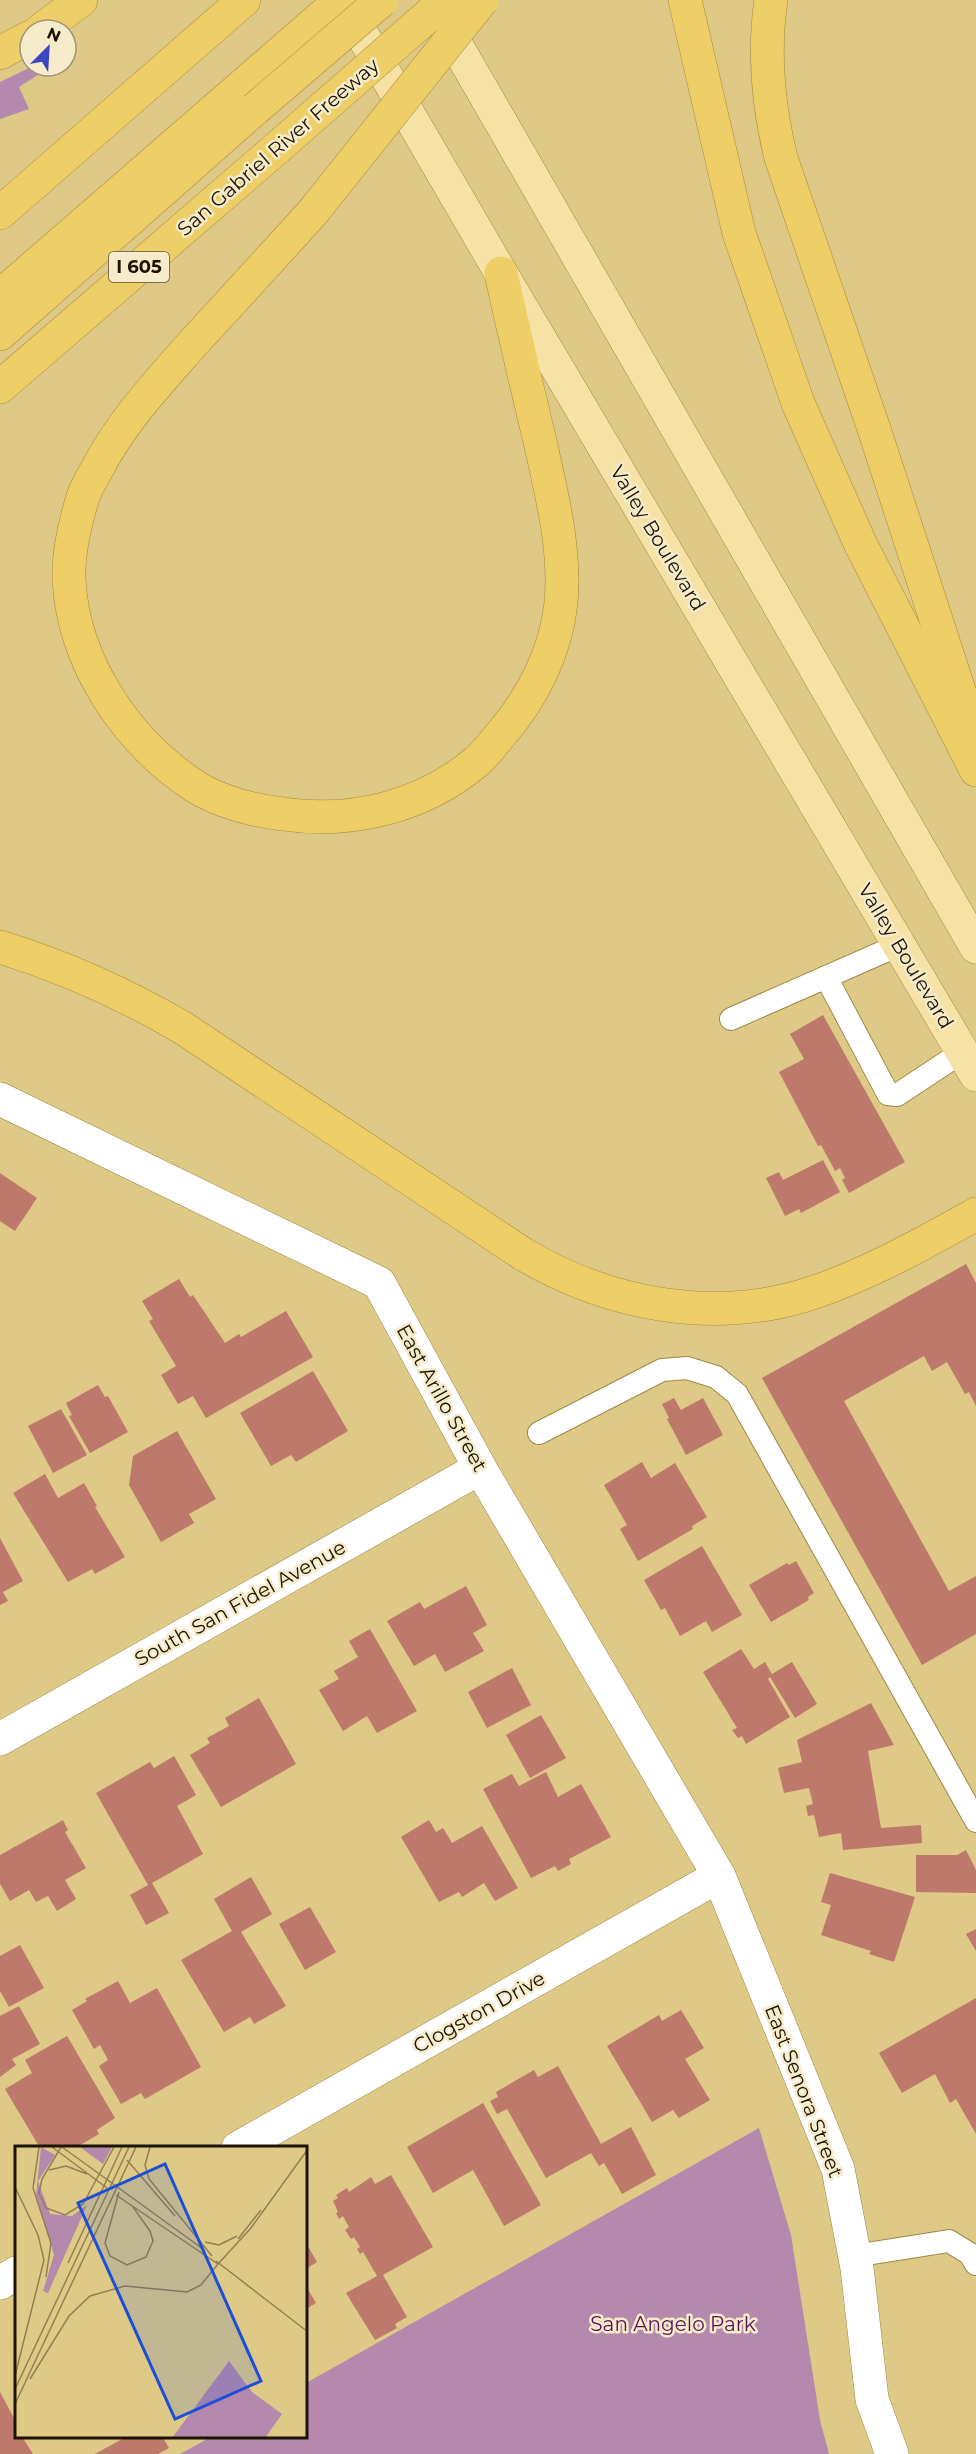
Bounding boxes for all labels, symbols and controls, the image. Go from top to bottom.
north arrow [18,18,78,78]
text: N [44,23,64,46]
street label: San Gabriel River Freeway [172,53,384,241]
road number: I 605 [109,252,169,282]
street label: Valley Boulevard [605,461,711,615]
street label: Valley Boulevard [853,879,959,1033]
street label: East Arillo Street [392,1320,492,1476]
street label: South San Fidel Avenue [130,1535,350,1671]
street label: Clogston Drive [409,1966,549,2058]
street label: East Senora Street [760,2001,848,2181]
inset map [15,2146,308,2439]
park label: San Angelo Park [590,2312,756,2336]

